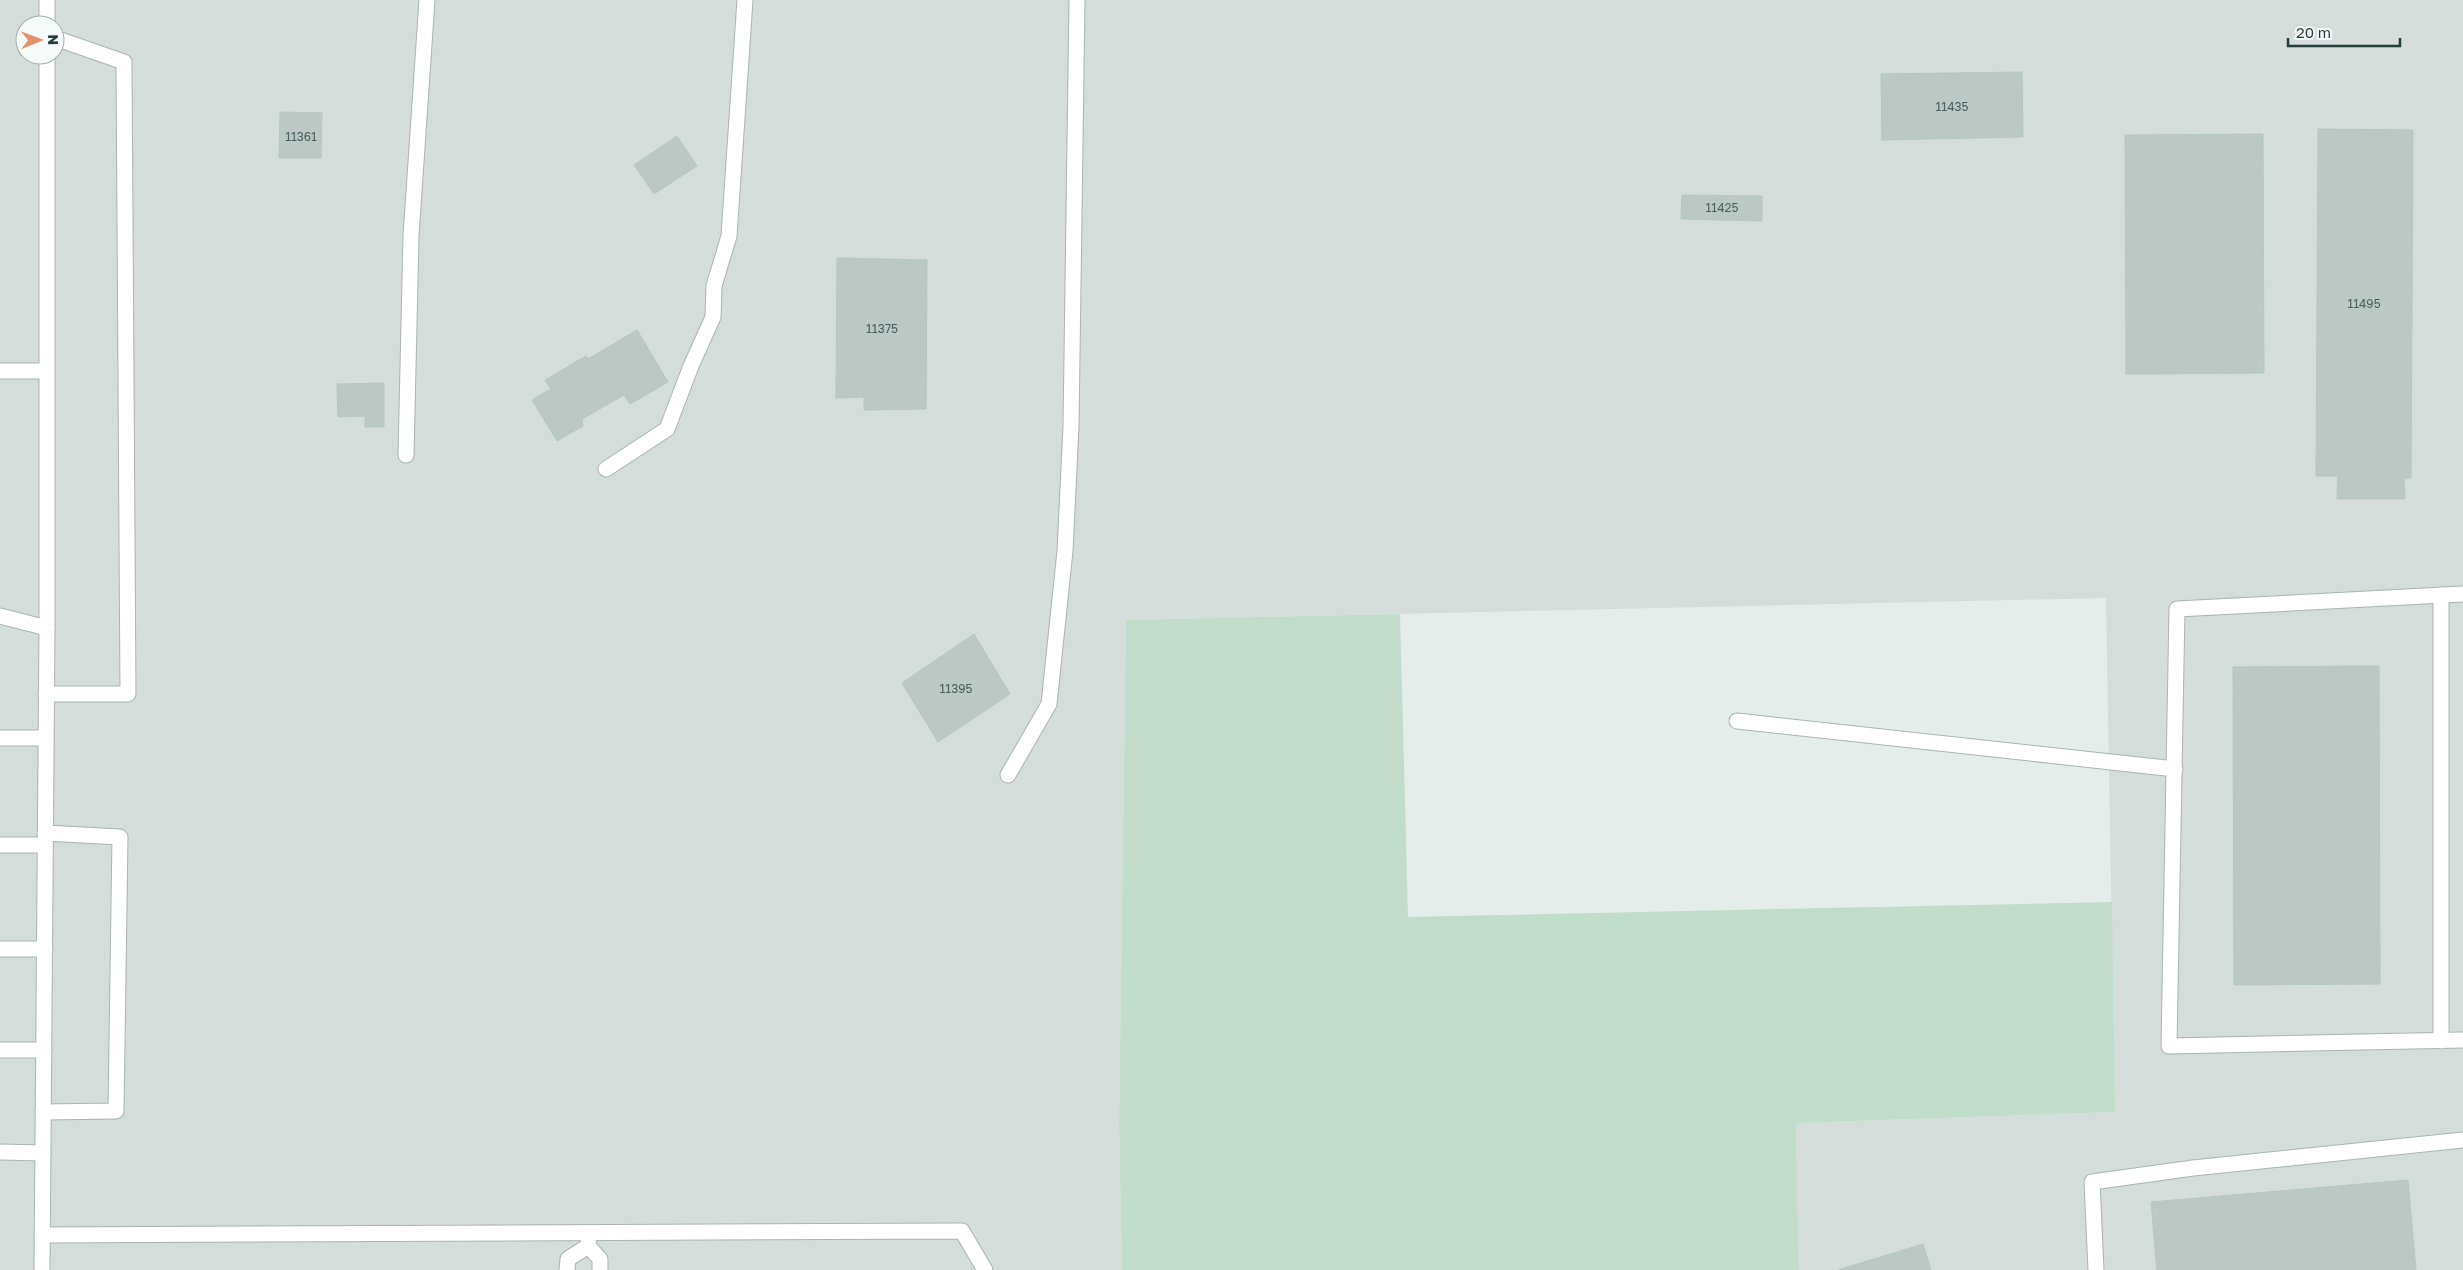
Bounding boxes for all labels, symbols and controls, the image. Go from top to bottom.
north arrow [15,15,65,65]
scale bar [2288,15,2400,47]
text: 20 m [2296,23,2331,41]
text: N [45,34,62,45]
house number: 11435 [1936,99,1969,114]
house number: 11361 [285,129,317,144]
house number: 11425 [1706,200,1738,215]
house number: 11495 [2347,296,2381,311]
house number: 11375 [866,321,898,336]
house number: 11395 [940,681,972,696]

